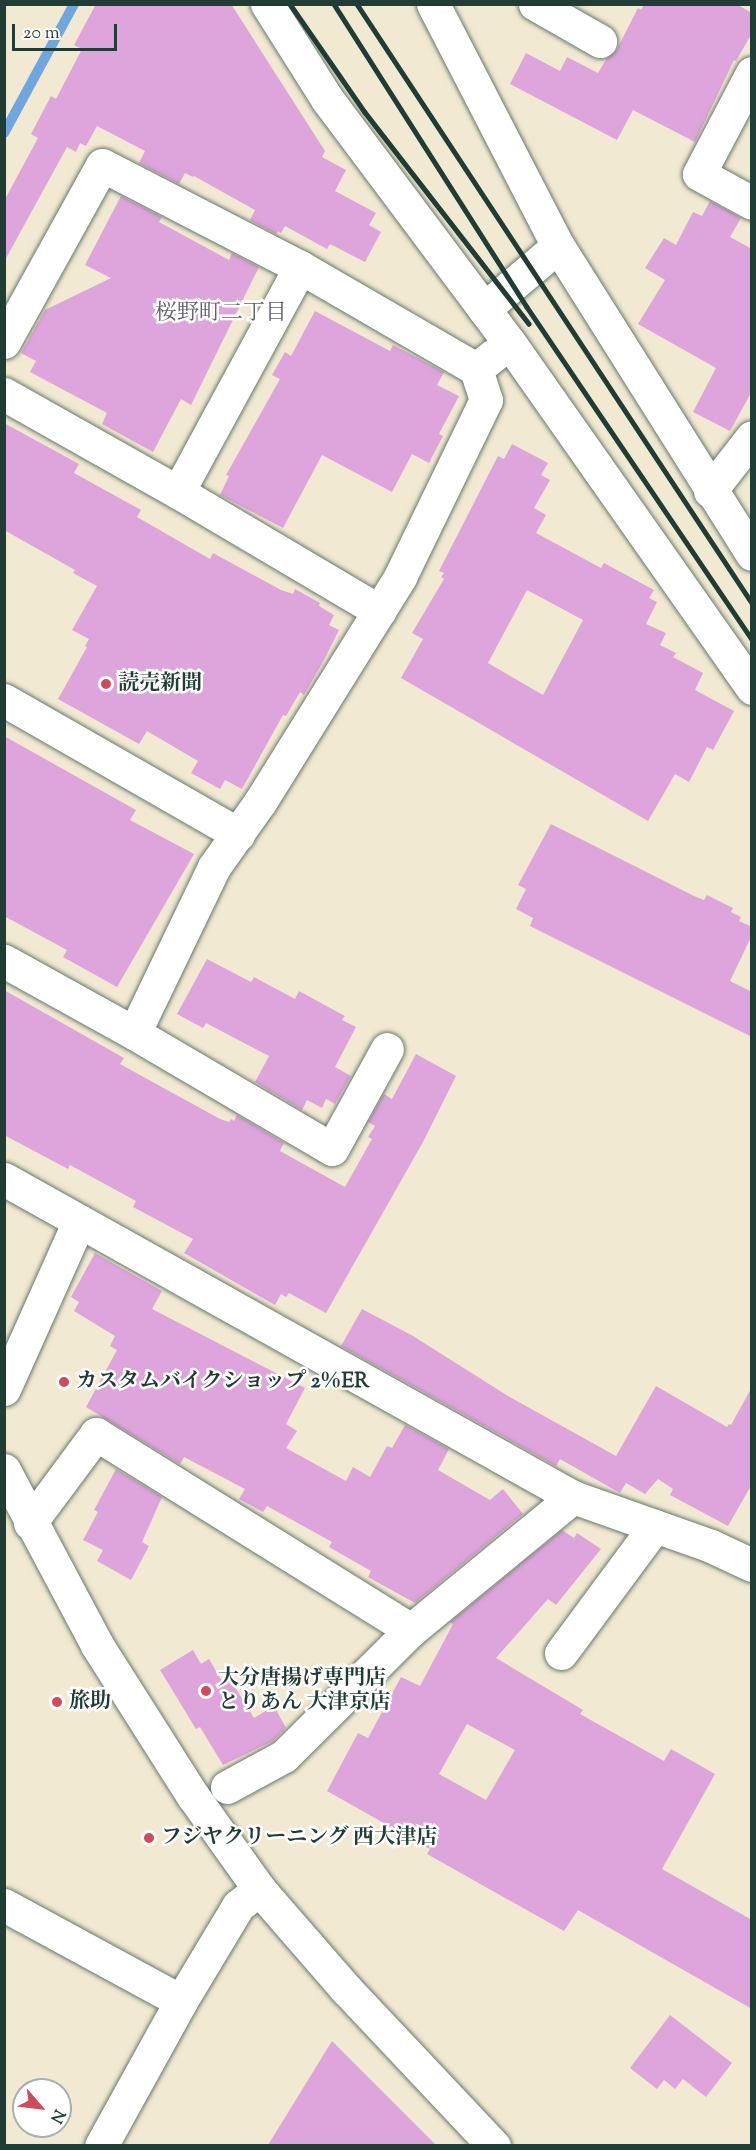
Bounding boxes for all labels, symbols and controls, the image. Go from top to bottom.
scale bar [15,12,120,50]
text: 20 m [23,21,60,47]
district label: 桜野町二丁目 [155,302,287,328]
place label: 読売新聞 [118,671,202,697]
marker: 読売新聞 [99,677,113,691]
place label: カスタムバイクショップ 2％ER [76,1369,370,1395]
marker: カスタムバイクショップ 2％ER [57,1375,71,1389]
place label: 大分唐揚げ専門店 とりあん 大津京店 [218,1666,390,1716]
marker: 大分唐揚げ専門店 とりあん 大津京店 [199,1684,213,1698]
place label: 旅助 [69,1689,111,1715]
marker: 旅助 [50,1695,64,1709]
place label: フジヤクリーニング 西大津店 [161,1825,438,1851]
marker: フジヤクリーニング 西大津店 [142,1831,156,1845]
north arrow [12,2078,72,2138]
text: N [43,2105,70,2127]

